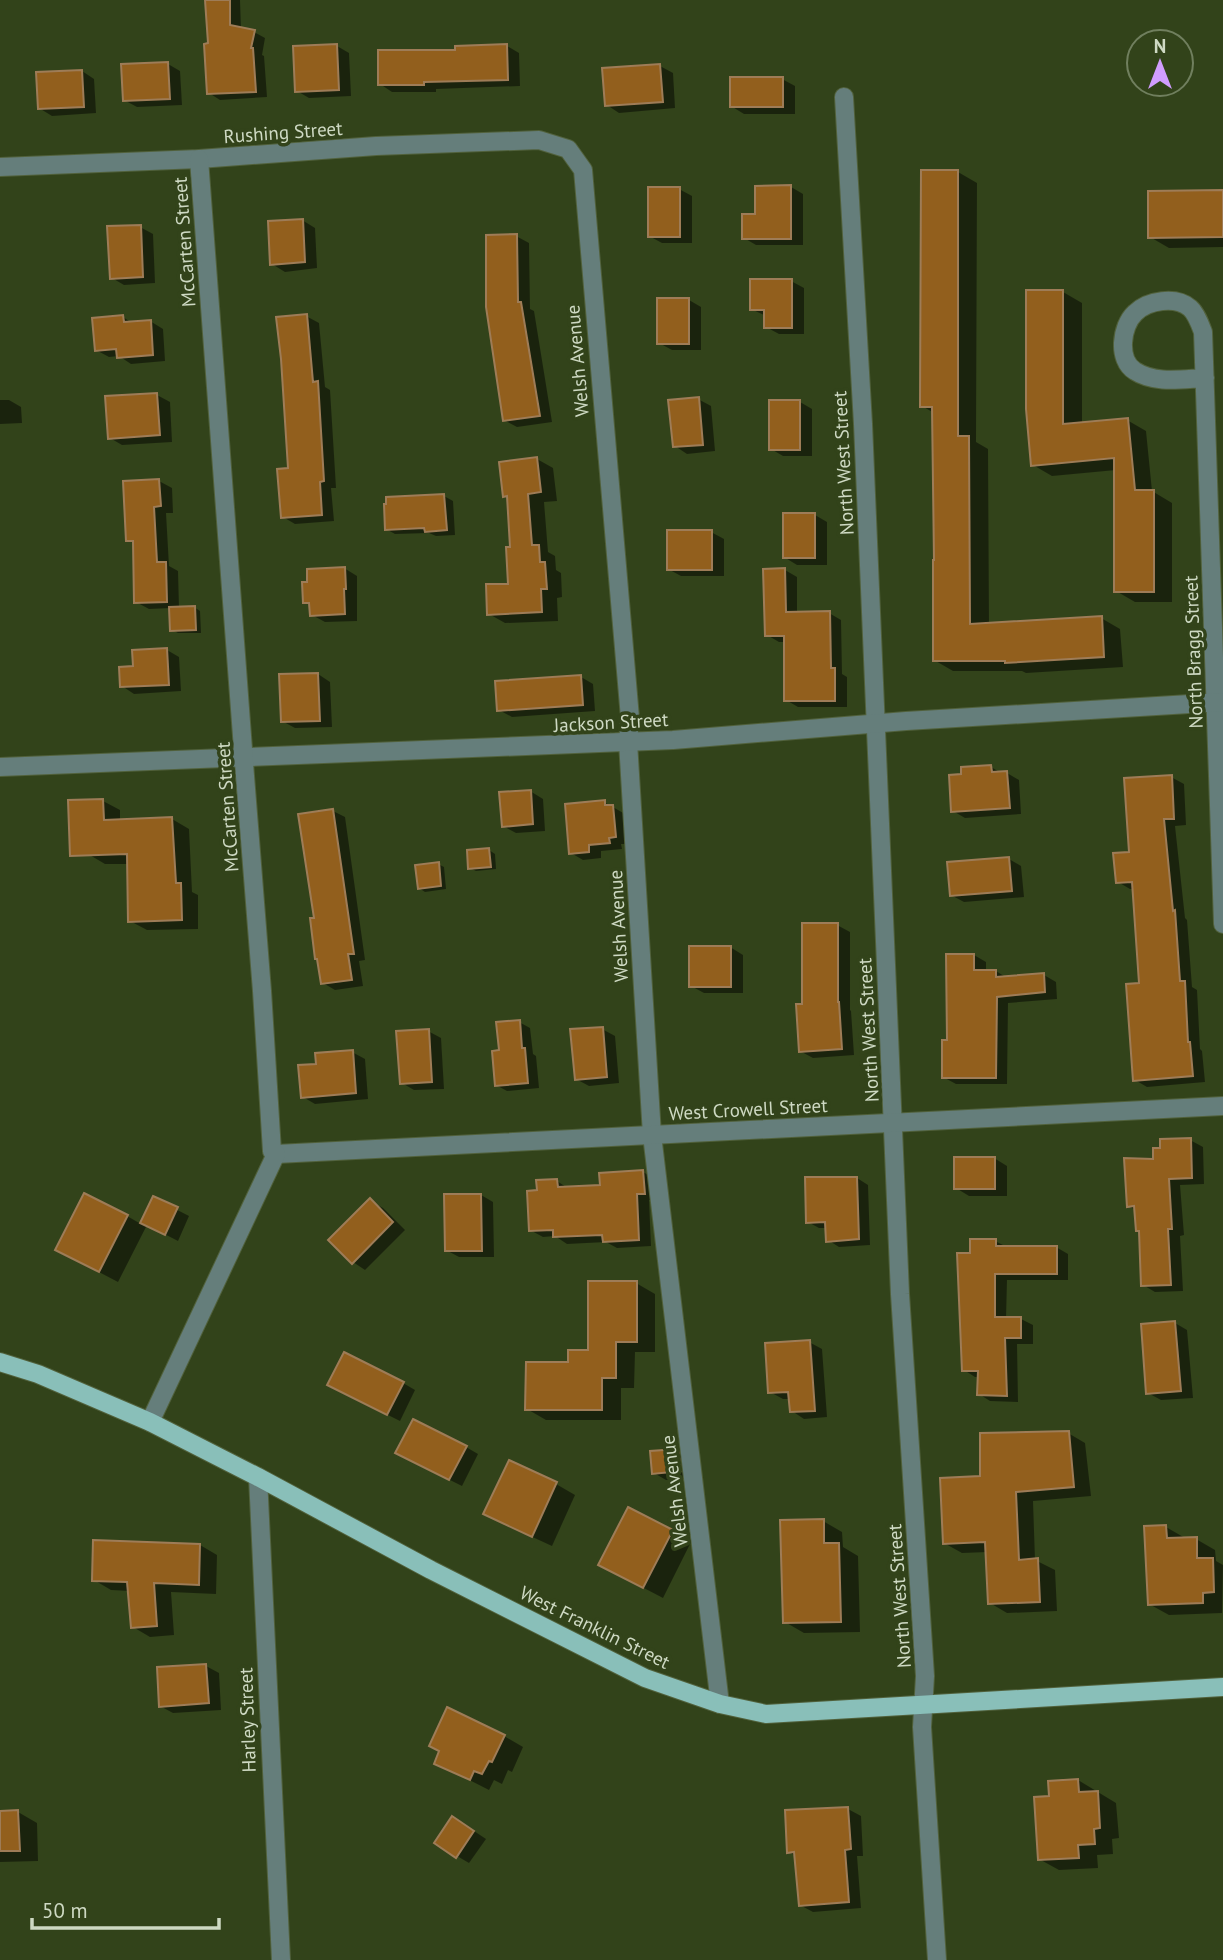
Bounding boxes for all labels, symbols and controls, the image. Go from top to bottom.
north arrow [1125,28,1195,98]
text: N [1154,34,1166,58]
street label: Rushing Street [223,116,344,148]
street label: McCarten Street [167,176,201,308]
street label: Welsh Avenue [560,304,594,418]
street label: North West Street [827,390,859,536]
street label: North Bragg Street [1178,575,1208,729]
street label: Jackson Street [552,707,669,737]
street label: McCarten Street [210,741,244,873]
street label: Welsh Avenue [603,869,633,983]
street label: North West Street [852,957,884,1103]
street label: West Crowell Street [668,1093,829,1125]
street label: Welsh Avenue [655,1434,693,1548]
street label: North West Street [882,1523,916,1669]
street label: West Franklin Street [516,1580,674,1674]
street label: Harley Street [233,1666,261,1773]
scale bar [32,1886,219,1930]
text: 50 m [42,1897,88,1924]

